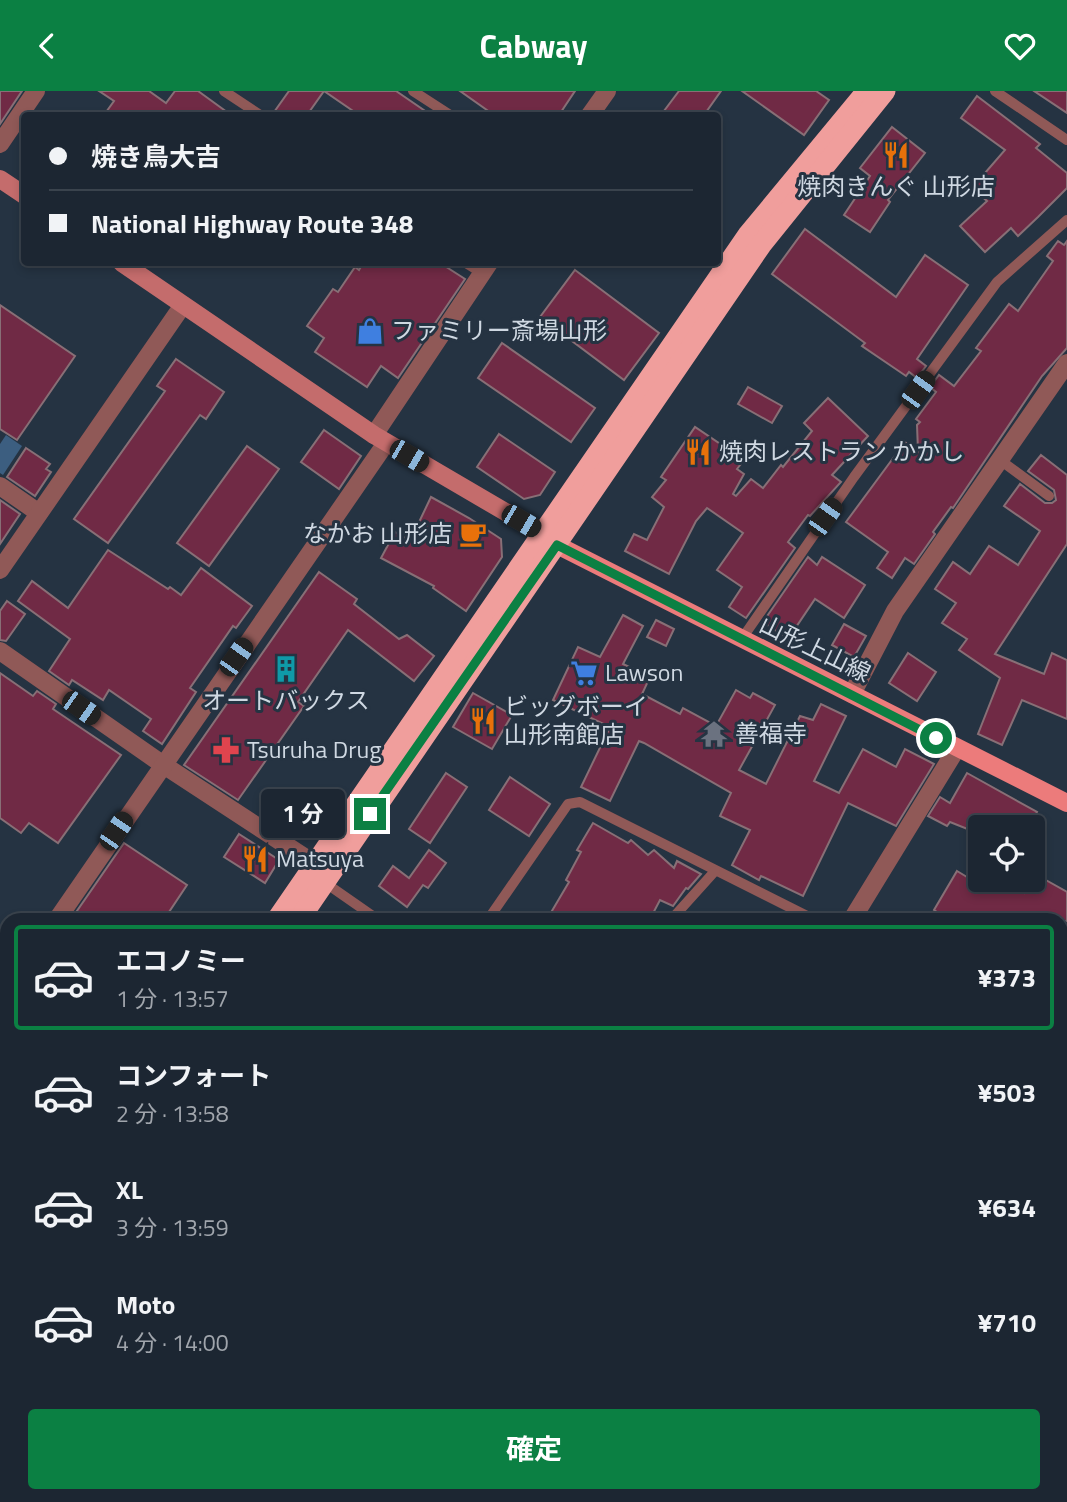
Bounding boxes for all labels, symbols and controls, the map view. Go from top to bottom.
text: Cabway [480,22,587,70]
icon: back [28,27,66,65]
icon: heart [1001,27,1039,65]
text: 焼き鳥大吉 [91,137,221,176]
restaurant icon: 焼肉きんぐ 山形店 [881,140,911,170]
place label: 焼肉きんぐ 山形店 [797,168,995,204]
text: National Highway Route 348 [91,204,413,243]
place label: ファミリー斎場山形 [391,312,607,348]
shop icon: ファミリー斎場山形 [355,316,385,346]
car [898,367,939,413]
place label: 焼肉レストラン かかし [719,433,964,469]
car [386,436,433,476]
restaurant icon: 焼肉レストラン かかし [683,437,713,467]
car [805,494,846,540]
car [498,501,545,541]
place label: なかお 山形店 [303,515,452,551]
cafe icon: なかお 山形店 [458,519,488,549]
street label: 山形上山線 [754,606,877,691]
car [216,634,257,680]
building icon: オートバックス [271,654,301,684]
place label: Lawson [605,654,683,690]
supermarket icon: Lawson [569,658,599,688]
place label: オートバックス [202,682,370,718]
car [58,687,105,729]
place label: ビッグボーイ 山形南館店 [504,688,648,752]
restaurant icon: ビッグボーイ 山形南館店 [468,706,498,736]
place label: 善福寺 [735,715,807,751]
temple icon: 善福寺 [699,719,729,749]
route start [920,722,952,754]
place label: Tsuruha Drug [247,731,382,767]
pharmacy icon: Tsuruha Drug [211,735,241,765]
callout: 1 分 [262,789,346,839]
text: 1 分 [283,796,323,831]
route end [354,798,386,830]
car [96,808,137,854]
map controls [968,815,1045,892]
button: locate [968,815,1045,892]
place label: Matsuya [276,840,364,876]
restaurant icon: Matsuya [240,844,270,874]
text: エコノミー [116,941,246,980]
icon: car [32,946,95,1009]
text: ¥373 [978,958,1036,997]
text: 1 分 · 13:57 [116,981,229,1016]
text: コンフォート [116,1056,271,1095]
icon: car [32,1061,95,1124]
text: ¥503 [978,1073,1036,1112]
text: 2 分 · 13:58 [116,1096,229,1131]
text: XL [116,1170,143,1209]
icon: car [32,1176,95,1239]
text: ¥634 [978,1188,1036,1227]
text: 3 分 · 13:59 [116,1210,229,1245]
text: Moto [116,1285,175,1324]
icon: car [32,1291,95,1354]
text: ¥710 [978,1303,1036,1342]
text: 4 分 · 14:00 [116,1325,229,1360]
button: 確定 [28,1409,1040,1489]

